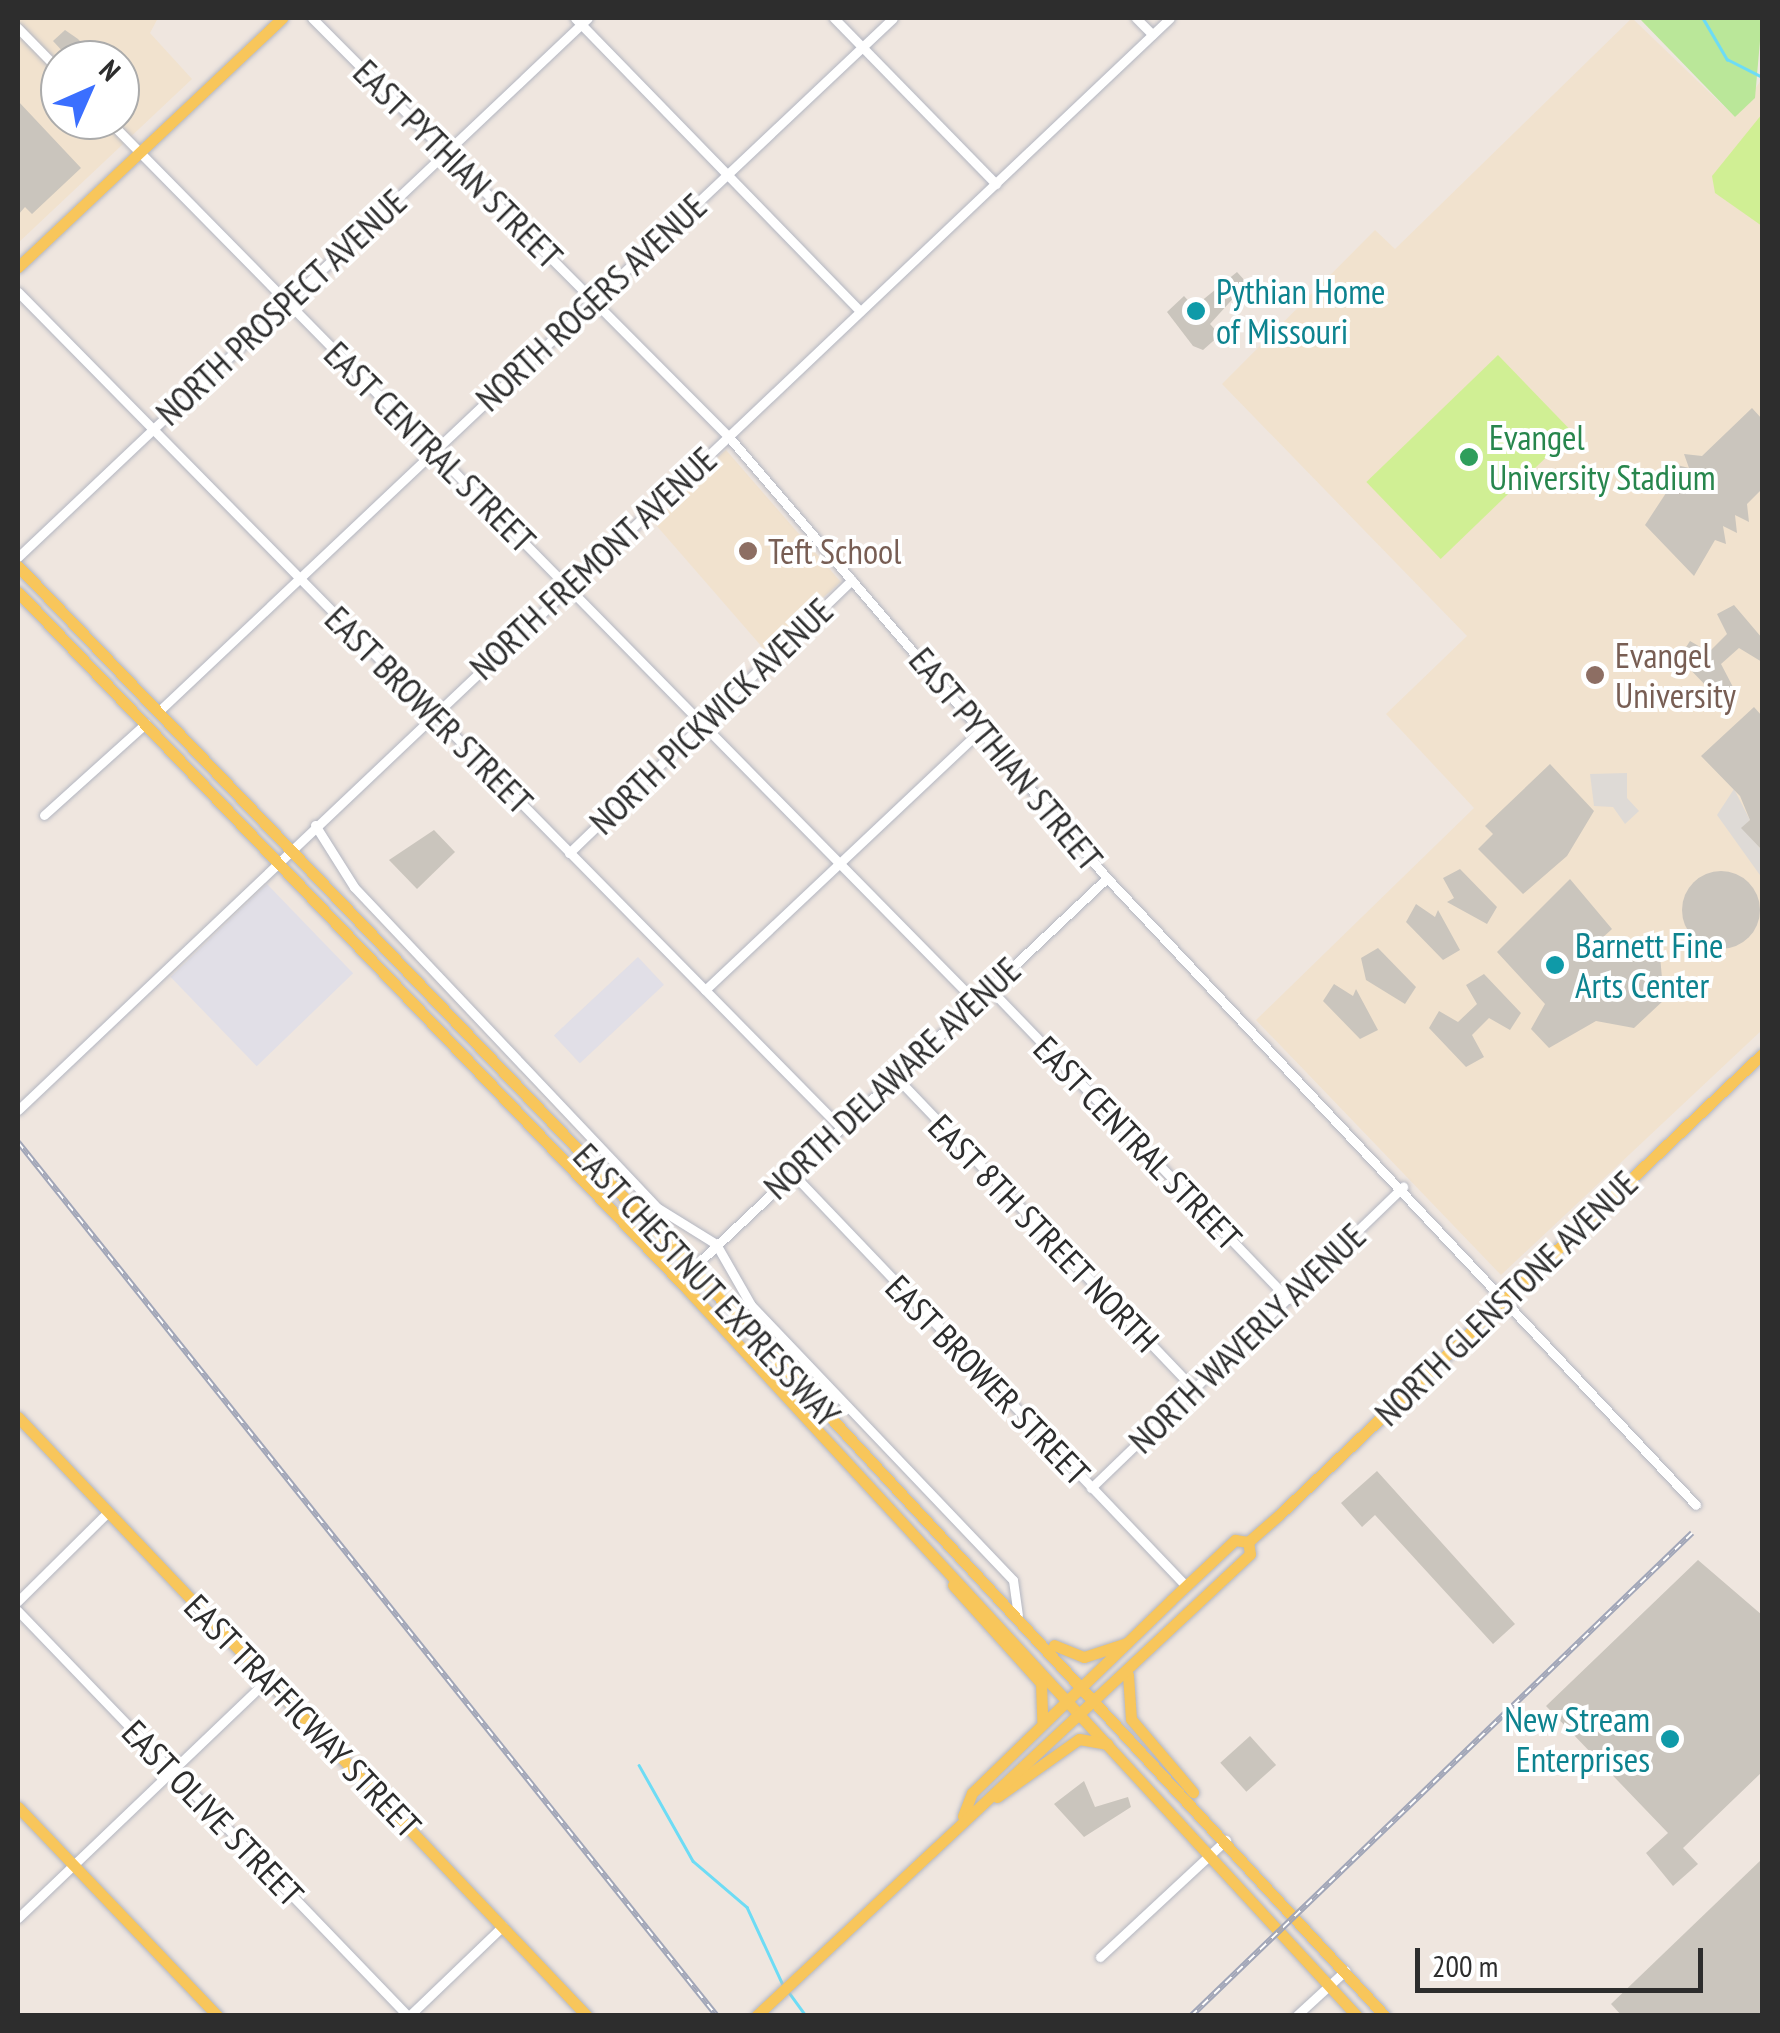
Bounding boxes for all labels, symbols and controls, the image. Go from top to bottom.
north arrow [40,40,140,140]
text: N [92,51,129,88]
street label: EAST PYTHIAN STREET [345,51,571,277]
street label: NORTH PROSPECT AVENUE [147,180,415,434]
street label: NORTH ROGERS AVENUE [467,184,715,420]
place label: Pythian Home of Missouri [1216,270,1385,352]
marker: Pythian Home of Missouri [1185,300,1207,322]
street label: EAST CENTRAL STREET [315,332,545,562]
place label: Evangel University Stadium [1489,416,1717,498]
street label: NORTH FREMONT AVENUE [460,437,726,689]
marker: Evangel University Stadium [1458,446,1480,468]
place label: Teft School [768,530,901,572]
marker: Teft School [737,540,759,562]
street label: NORTH PICKWICK AVENUE [580,589,842,843]
street label: EAST BROWER STREET [316,597,542,823]
place label: Evangel University [1615,634,1736,716]
street label: EAST PYTHIAN STREET [900,639,1112,879]
marker: Evangel University [1584,664,1606,686]
place label: Barnett Fine Arts Center [1575,924,1723,1006]
street label: NORTH DELAWARE AVENUE [755,948,1029,1208]
marker: Barnett Fine Arts Center [1544,954,1566,976]
street label: EAST CENTRAL STREET [1025,1027,1251,1259]
street label: EAST 8TH STREET NORTH [919,1105,1169,1361]
street label: EAST CHESTNUT EXPRESSWAY [564,1134,850,1436]
street label: NORTH GLENSTONE AVENUE [1366,1162,1646,1434]
street label: NORTH WAVERLY AVENUE [1119,1214,1375,1462]
street label: EAST BROWER STREET [877,1266,1099,1494]
street label: EAST TRAFFICWAY STREET [175,1585,431,1847]
place label: New Stream Enterprises [1503,1698,1650,1780]
street label: EAST OLIVE STREET [113,1711,313,1915]
marker: New Stream Enterprises [1659,1728,1681,1750]
scale bar [1420,1928,1708,1990]
text: 200 m [1432,1946,1498,1985]

